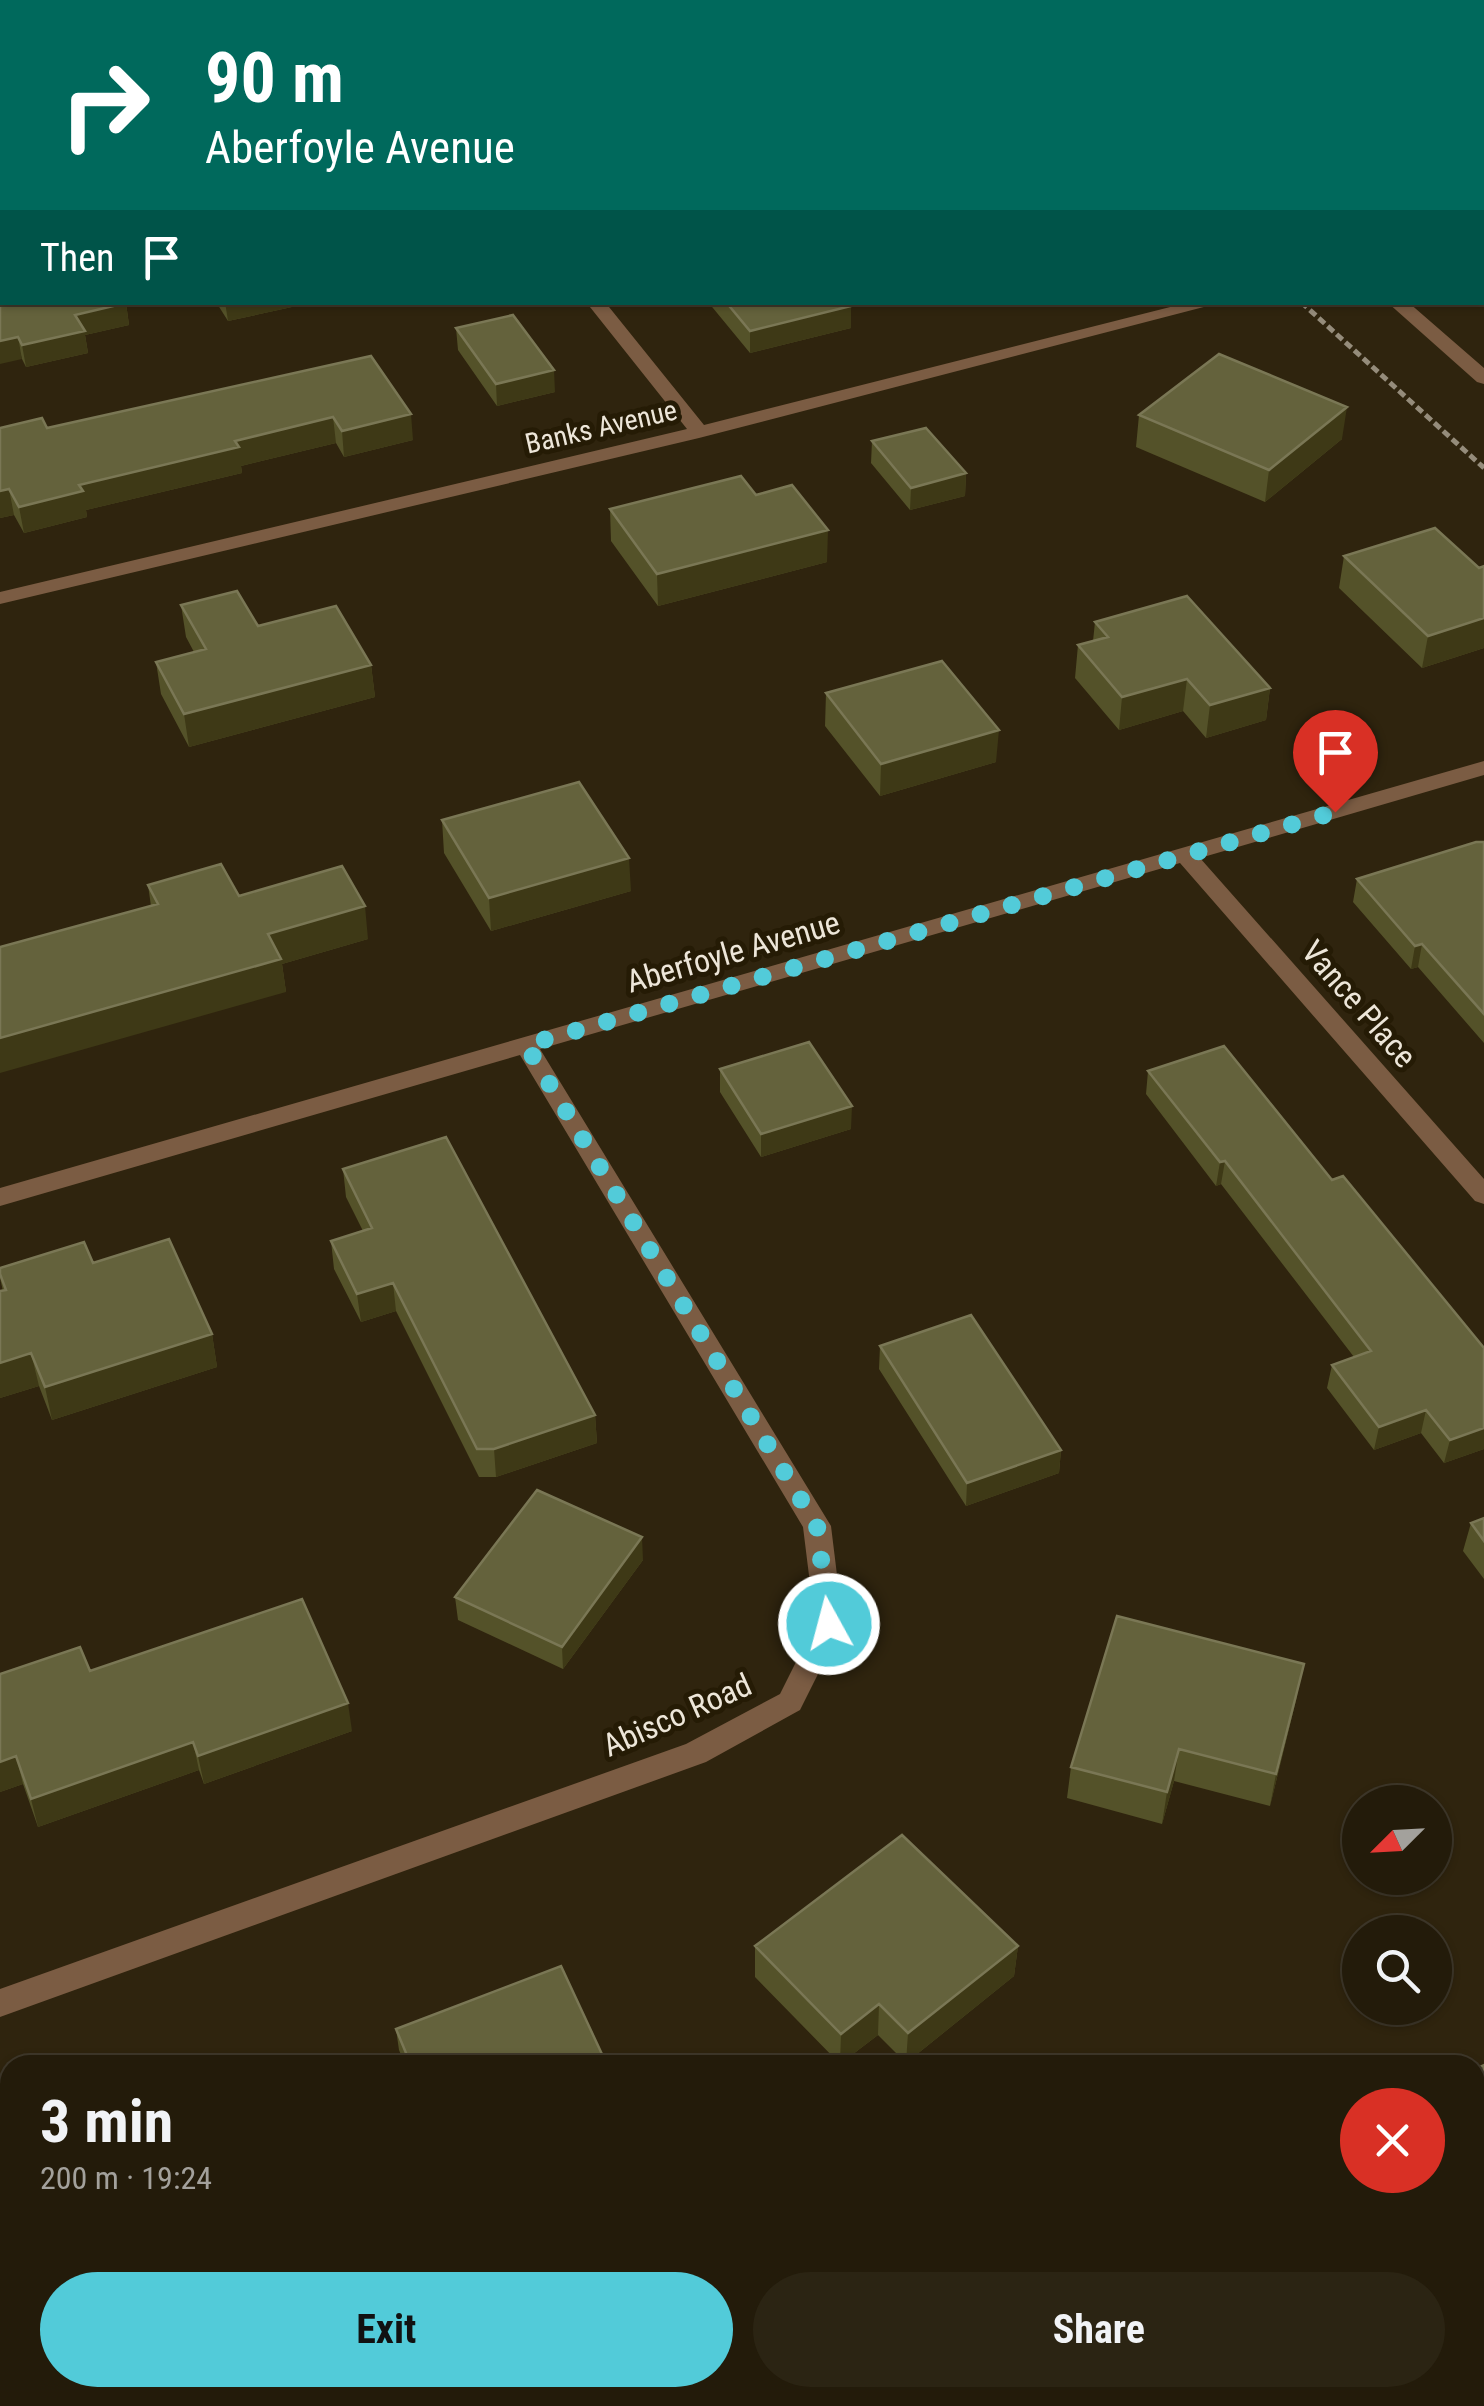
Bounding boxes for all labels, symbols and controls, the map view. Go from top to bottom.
text: 90 m [205,37,344,119]
icon: right [40,40,170,170]
text: Aberfoyle Avenue [205,121,515,174]
icon: arrive [134,230,189,285]
text: Then [40,236,114,280]
street label: Banks Avenue [522,394,680,460]
pin [1293,710,1378,813]
icon: arrive [1308,725,1363,780]
street label: Aberfoyle Avenue [622,903,844,1001]
street label: Vance Place [1294,933,1424,1075]
position arrow [777,1572,881,1676]
street label: Abisco Road [597,1665,757,1765]
north arrow [1342,1785,1452,1895]
map controls [1342,1785,1452,2025]
button: search [1342,1915,1452,2025]
text: 3 min [40,2086,173,2157]
button: close [1340,2088,1445,2193]
text: 200 m · 19:24 [40,2159,212,2197]
button: Exit [40,2272,733,2387]
button: Share [753,2272,1445,2387]

